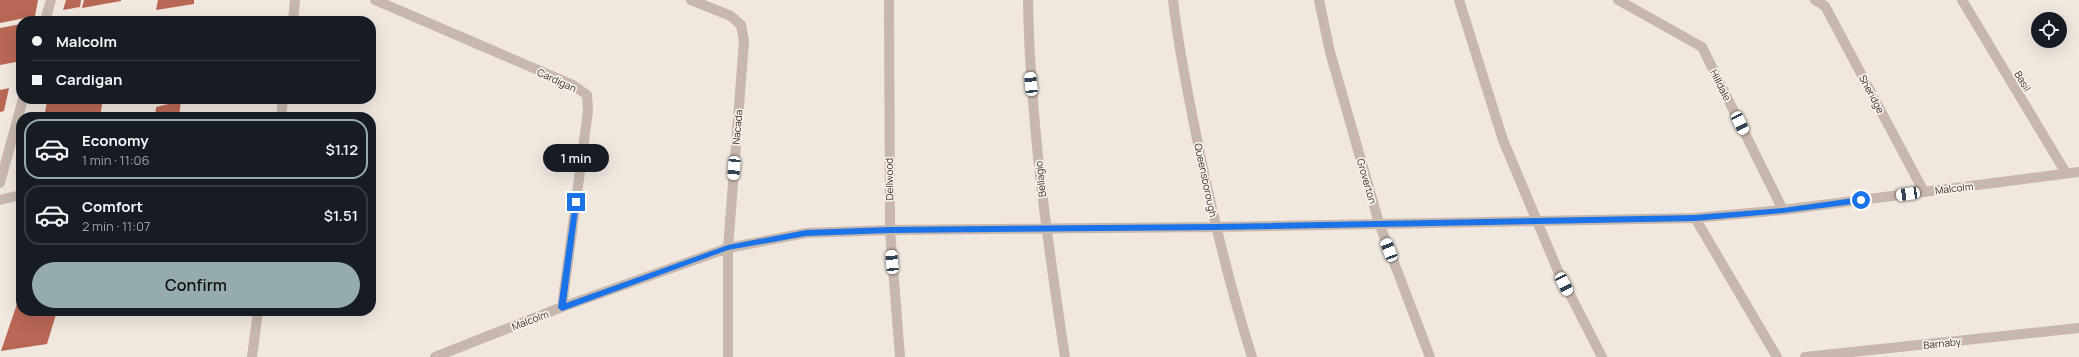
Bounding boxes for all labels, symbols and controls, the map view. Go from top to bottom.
map controls [2031,12,2067,48]
button: locate [2031,12,2067,48]
text: Malcolm [56,31,117,52]
street label: Cardigan [535,65,579,95]
street label: Hilldale [1707,67,1735,103]
street label: Basil [2011,68,2035,94]
text: Cardigan [56,69,122,90]
car [1024,71,1038,97]
street label: Sheridge [1856,72,1888,116]
street label: Nacada [729,109,745,145]
car [1729,110,1751,136]
text: Economy [82,130,149,151]
icon: car [34,131,70,167]
text: $1.12 [325,139,358,160]
street label: Queensborough [1191,142,1221,218]
callout: 1 min [543,144,609,172]
text: 1 min [561,149,592,167]
text: 1 min · 11:06 [82,151,150,169]
car [727,156,741,180]
street label: Groverton [1354,157,1380,205]
street label: Dellwood [882,158,896,200]
street label: Bellagio [1031,160,1049,198]
street label: Malcolm [1934,179,1974,197]
car [1895,186,1921,202]
route start [1852,191,1870,209]
route end [567,193,585,211]
text: Comfort [82,196,143,217]
icon: car [34,197,70,233]
text: $1.51 [324,205,358,226]
text: 2 min · 11:07 [82,217,150,235]
car [1379,237,1399,263]
car [885,250,899,274]
button: Confirm [32,262,360,308]
car [1553,271,1575,297]
street label: Malcolm [510,307,550,333]
street label: Barnaby [1923,334,1962,352]

